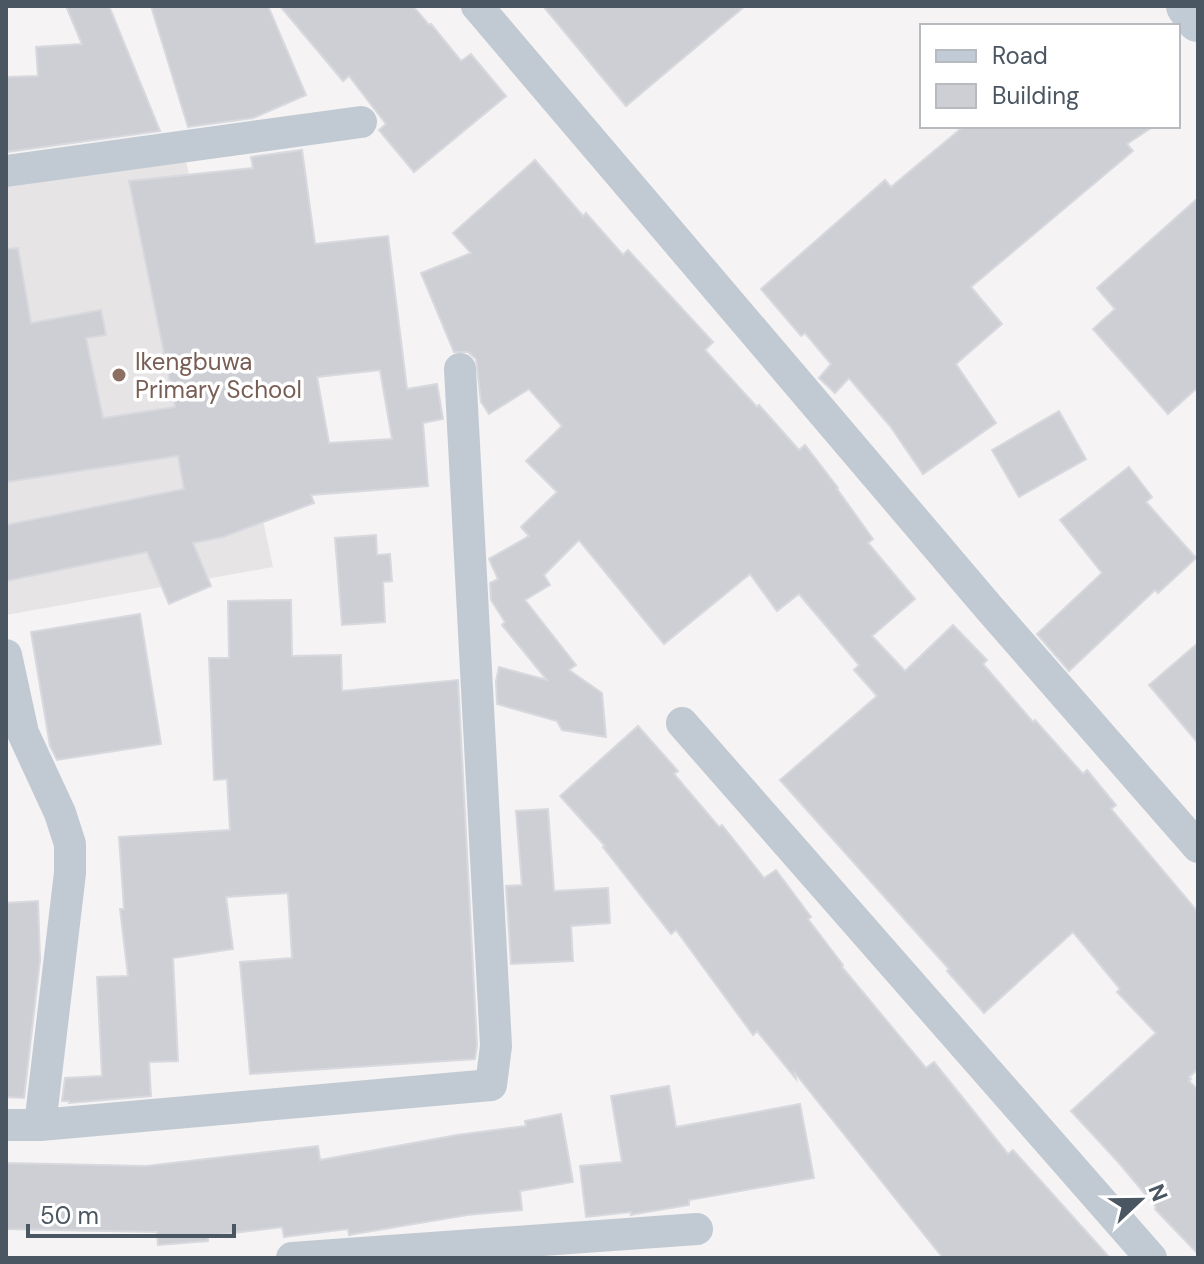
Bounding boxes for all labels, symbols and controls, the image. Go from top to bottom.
legend [920,24,1180,128]
text: Road [992,40,1048,71]
text: Building [992,80,1079,111]
place label: Ikengbuwa Primary School [135,346,302,405]
marker: Ikengbuwa Primary School [110,366,128,384]
north arrow [1100,1160,1180,1240]
text: N [1142,1180,1175,1206]
scale bar [28,1188,234,1238]
text: 50 m [40,1200,99,1231]

